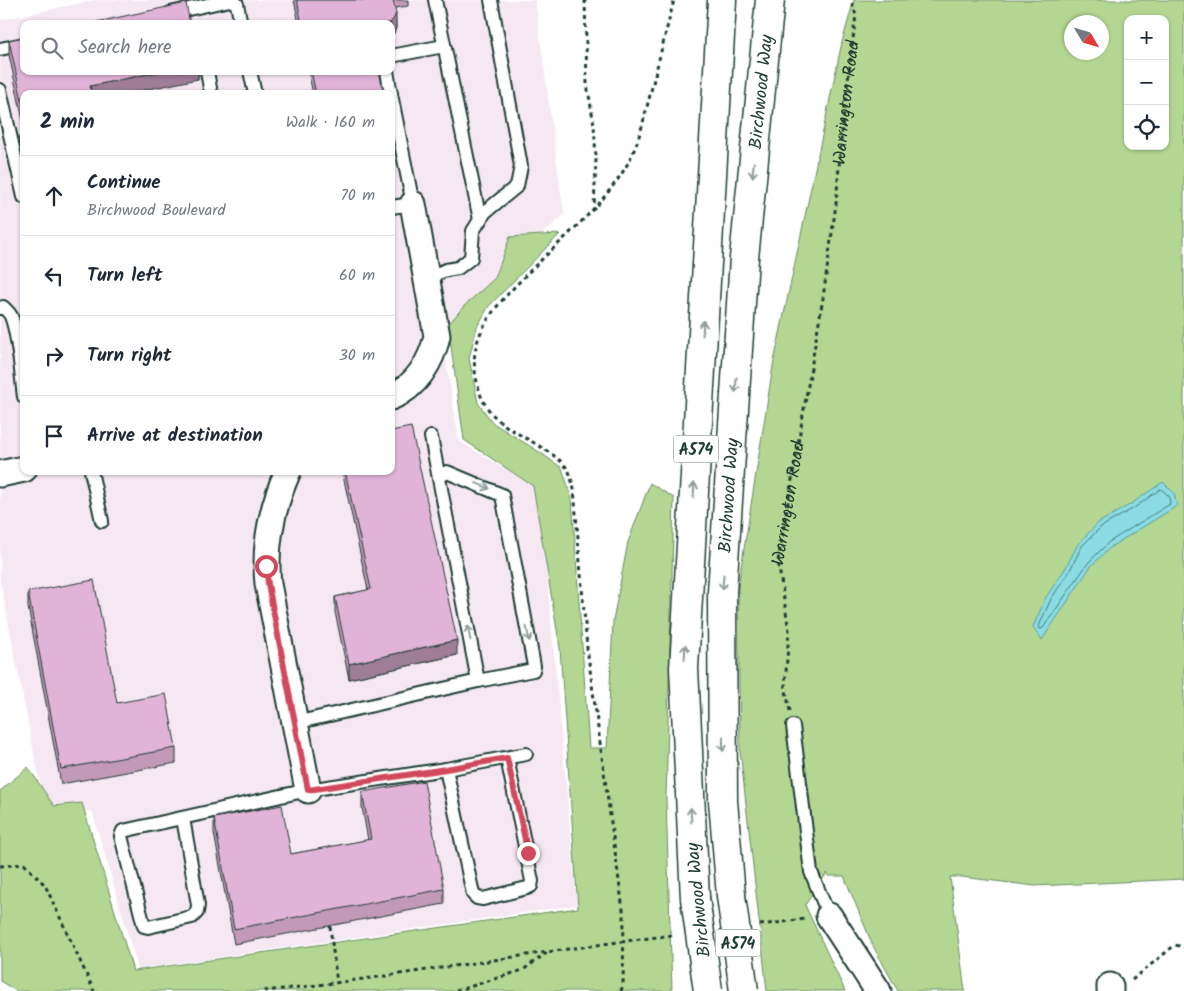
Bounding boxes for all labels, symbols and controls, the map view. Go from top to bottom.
north arrow [1064,15,1109,60]
map controls [1124,15,1169,150]
button: + [1124,15,1169,60]
search box [20,20,395,75]
text: Search here [78,33,172,63]
street label: Birchwood Way [742,33,782,151]
icon: search [38,34,66,62]
street label: Warrington Road [826,38,869,166]
button: − [1124,60,1169,105]
button: locate [1124,105,1169,150]
text: 2 min [40,106,95,139]
text: Walk · 160 m [286,110,375,135]
one-way arrow [748,162,758,178]
text: Continue [87,168,160,198]
icon: ahead [40,182,68,210]
text: 70 m [340,183,375,208]
text: Birchwood Boulevard [87,198,225,223]
text: Turn left [87,261,162,291]
icon: left [40,262,68,290]
text: 60 m [339,263,375,288]
one-way arrow [699,320,708,336]
text: Turn right [87,341,172,371]
icon: right [40,342,68,370]
text: 30 m [339,343,375,368]
one-way arrow [731,376,740,392]
text: Arrive at destination [87,421,263,451]
icon: arrive [40,422,68,450]
road number: A574 [674,436,718,462]
street label: Birchwood Way [712,437,748,554]
street label: Warrington Road [765,439,814,568]
one-way arrow [475,482,490,492]
one-way arrow [689,482,698,498]
route start [255,555,278,578]
one-way arrow [718,574,728,590]
one-way arrow [464,625,474,641]
one-way arrow [524,626,533,642]
one-way arrow [680,645,689,661]
one-way arrow [718,736,728,752]
one-way arrow [686,807,696,823]
street label: Birchwood Way [679,841,720,959]
route end [517,842,540,865]
road number: A574 [716,930,760,956]

